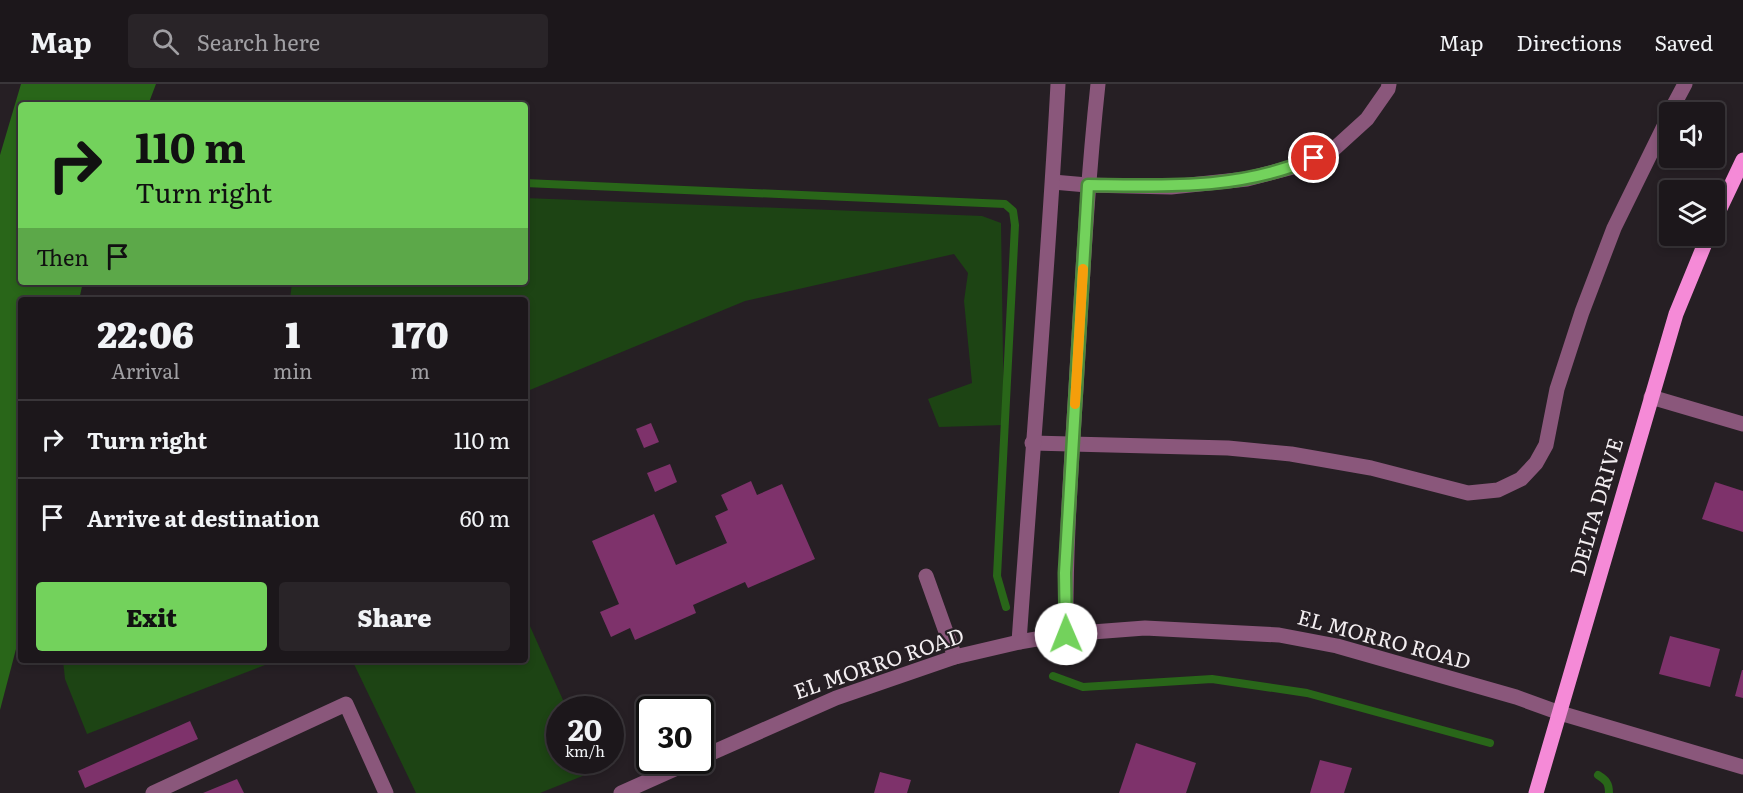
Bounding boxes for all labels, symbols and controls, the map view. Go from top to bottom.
search box [128,14,548,68]
text: Map [30,20,92,62]
icon: search [149,25,182,58]
text: Search here [197,25,320,58]
text: Map [1439,26,1484,57]
text: Directions [1517,26,1622,57]
text: Saved [1655,26,1713,57]
map controls [1659,102,1725,246]
button: sound [1659,102,1725,168]
text: 110 m [135,114,246,176]
icon: right [36,126,114,204]
pin [1288,132,1339,183]
icon: arrive [1297,141,1330,174]
text: Turn right [135,171,272,211]
button: layers [1659,180,1725,246]
text: Then [36,240,89,273]
icon: arrive [101,240,134,273]
text: 22:06 [97,306,194,359]
text: 1 [285,306,300,359]
text: 170 [392,306,449,359]
text: Arrival [111,355,180,385]
text: min [273,355,312,385]
text: m [410,355,430,385]
icon: right [36,423,69,456]
text: Turn right [87,423,207,456]
text: 110 m [454,423,510,456]
street label: DELTA DRIVE [1560,434,1629,579]
icon: arrive [36,501,69,534]
text: Arrive at destination [87,501,320,534]
text: 60 m [460,501,510,534]
button: Exit [36,582,267,651]
button: Share [279,582,510,651]
street label: EL MORRO ROAD [1295,600,1475,676]
position arrow [1034,602,1098,666]
street label: EL MORRO ROAD [789,618,968,705]
speed limit sign: 30 [636,696,714,774]
text: 20 [568,706,602,750]
text: km/h [565,739,605,762]

